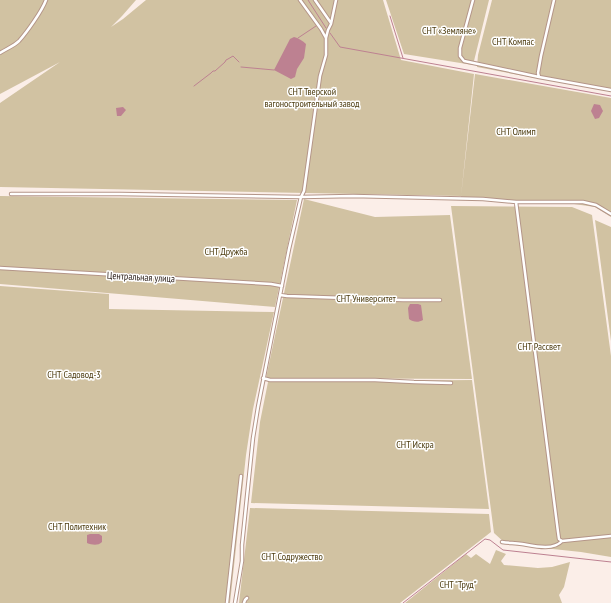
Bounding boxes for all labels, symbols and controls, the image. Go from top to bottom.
park label: СНТ «Земляне» [422,24,476,37]
park label: СНТ Компас [492,35,534,48]
park label: СНТ Тверской вагоностроительный завод [265,85,360,110]
park label: СНТ Олимп [496,125,536,138]
park label: СНТ Дружба [204,245,248,258]
street label: Центральная улица [107,269,175,285]
park label: СНТ Университет [336,292,397,305]
park label: СНТ Рассвет [518,340,561,353]
park label: СНТ Садовод-3 [47,368,101,381]
park label: СНТ Искра [396,438,434,451]
park label: СНТ Политехник [48,520,106,533]
park label: СНТ Содружество [261,550,323,563]
park label: СНТ "Труд" [439,578,477,591]

